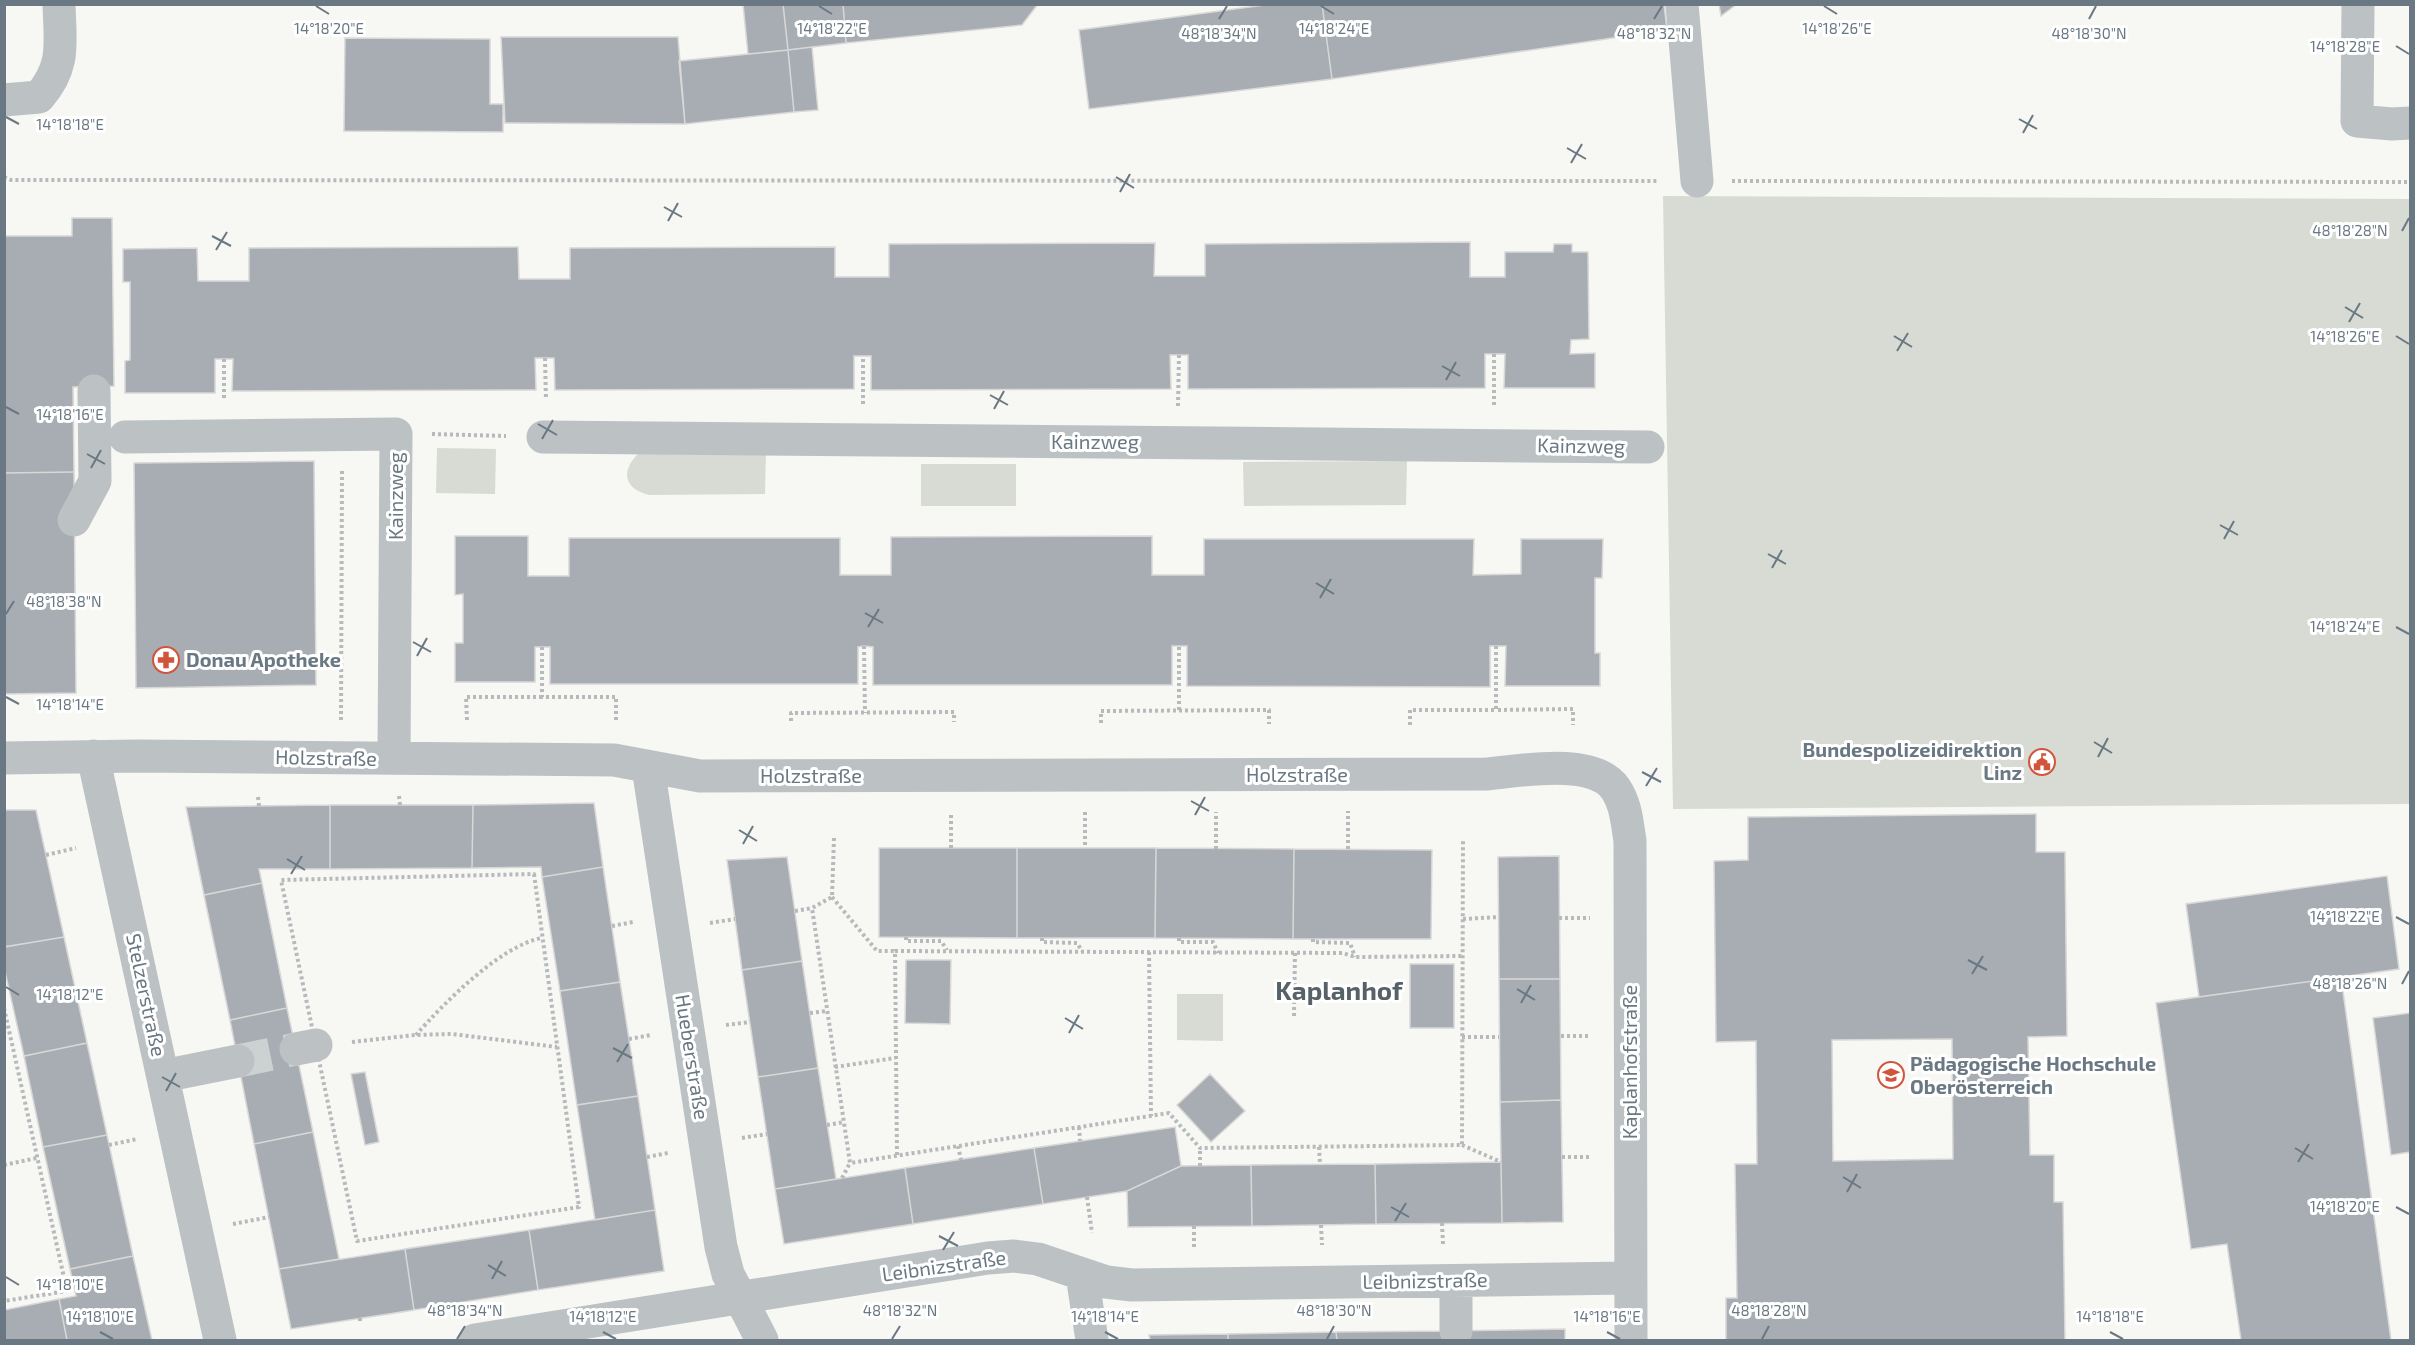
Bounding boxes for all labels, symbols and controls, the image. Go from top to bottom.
text: 14°18'20"E [294,19,364,37]
text: 14°18'22"E [797,19,867,37]
text: 14°18'24"E [1299,19,1369,37]
text: 14°18'26"E [1802,19,1872,37]
text: 48°18'34"N [1181,24,1257,42]
text: 48°18'32"N [1617,24,1691,42]
text: 48°18'30"N [2051,24,2127,42]
text: 14°18'28"E [2310,37,2380,55]
text: 14°18'18"E [36,115,104,133]
text: 48°18'28"N [2312,221,2388,239]
text: 14°18'26"E [2310,327,2380,345]
text: 14°18'16"E [36,405,104,423]
street label: Kainzweg [1051,429,1139,453]
street label: Kainzweg [1537,432,1625,458]
street label: Kainzweg [383,452,407,540]
text: 48°18'38"N [26,592,102,610]
text: 14°18'24"E [2310,617,2380,635]
pharmacy icon: Donau Apotheke [151,645,181,675]
place label: Donau Apotheke [186,647,341,671]
text: 14°18'14"E [36,695,104,713]
place label: Bundespolizeidirektion Linz [1803,737,2022,784]
street label: Holzstraße [275,744,377,770]
public building icon: Bundespolizeidirektion Linz [2027,747,2057,777]
street label: Holzstraße [1246,762,1348,786]
street label: Holzstraße [760,763,862,787]
text: 14°18'22"E [2310,907,2380,925]
street label: Stelzerstraße [122,931,172,1059]
district label: Kaplanhof [1275,974,1404,1005]
text: 48°18'26"N [2313,974,2387,992]
text: 14°18'12"E [37,985,103,1003]
street label: Kaplanhofstraße [1617,985,1641,1139]
street label: Hueberstraße [671,992,715,1121]
place label: Pädagogische Hochschule Oberösterreich [1910,1051,2156,1098]
school or university icon: Pädagogische Hochschule Oberösterreich [1876,1060,1906,1090]
text: 14°18'20"E [2310,1197,2380,1215]
street label: Leibnizstraße [880,1244,1007,1286]
street label: Leibnizstraße [1362,1267,1488,1293]
text: 14°18'10"E [36,1275,104,1293]
text: 48°18'34"N [427,1301,503,1319]
text: 48°18'32"N [863,1301,937,1319]
text: 48°18'30"N [1296,1301,1372,1319]
text: 48°18'28"N [1731,1301,1807,1319]
text: 14°18'10"E [66,1307,134,1325]
text: 14°18'12"E [570,1307,636,1325]
text: 14°18'14"E [1071,1307,1139,1325]
text: 14°18'16"E [1573,1307,1641,1325]
text: 14°18'18"E [2076,1307,2144,1325]

